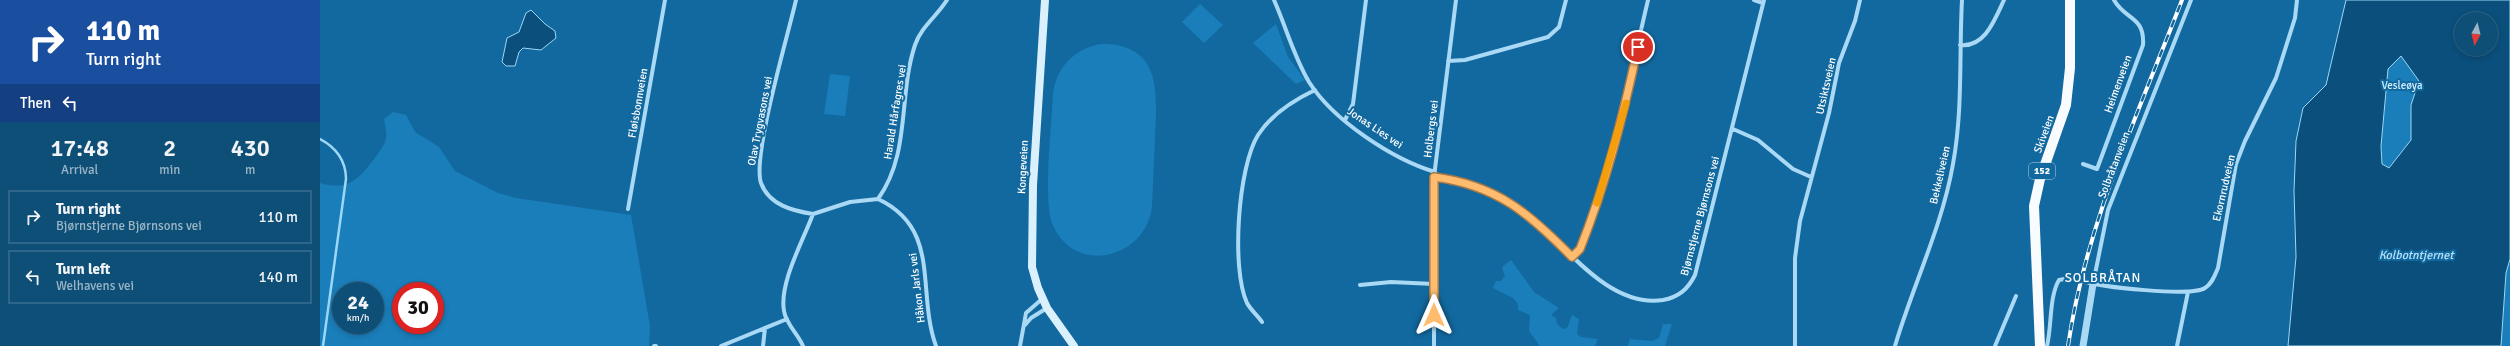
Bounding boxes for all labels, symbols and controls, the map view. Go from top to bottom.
north arrow [2454,12,2498,56]
map controls [2454,12,2498,56]
text: 110 m [86,14,160,48]
icon: right [20,16,72,68]
pin [1621,30,1655,64]
icon: arrive [1627,36,1649,58]
text: Turn right [86,48,161,70]
street label: Heimenveien [2101,53,2135,115]
street label: Utsiktsveien [1813,56,1839,116]
street label: Harald Hårfagres vei [881,63,909,161]
street label: Fløisbonnveien [625,67,651,139]
street label: Olav Trygvasons vei [745,75,775,167]
park label: Vesleøya [2382,79,2423,92]
icon: left [59,92,81,114]
text: Then [20,94,51,112]
street label: Holbergs vei [1421,99,1441,159]
street label: Jonas Lies vei [1345,105,1405,151]
street label: Skiveien [2031,113,2057,155]
street label: Solbråtanveien [2095,130,2133,200]
text: 17:48 [50,133,109,163]
text: 2 [163,133,176,163]
text: 430 [231,133,270,163]
street label: Kongeveien [1015,140,1031,194]
street label: Bekkeliveien [1927,145,1953,205]
street label: Ekornrudveien [2210,153,2238,223]
street label: Bjørnstjerne Bjørnsons vei [1678,155,1722,277]
text: Arrival [61,162,98,178]
text: min [159,162,180,178]
text: m [245,162,255,178]
road number: 152 [2029,163,2055,179]
text: Turn right [56,200,121,218]
icon: right [22,206,44,228]
text: 110 m [258,208,298,226]
text: Bjørnstjerne Bjørnsons vei [56,218,202,234]
water label: Kolbotntjernet [2379,248,2455,263]
street label: Håkon Jarls vei [906,252,928,324]
text: Turn left [56,260,110,278]
icon: left [22,266,44,288]
text: 140 m [258,268,298,286]
district label: SOLBRÅTAN [2065,269,2141,286]
text: Welhavens vei [56,278,134,294]
speed limit sign: 30 [392,282,444,334]
text: 24 [347,290,369,315]
position arrow [1413,294,1455,336]
text: km/h [347,312,369,324]

